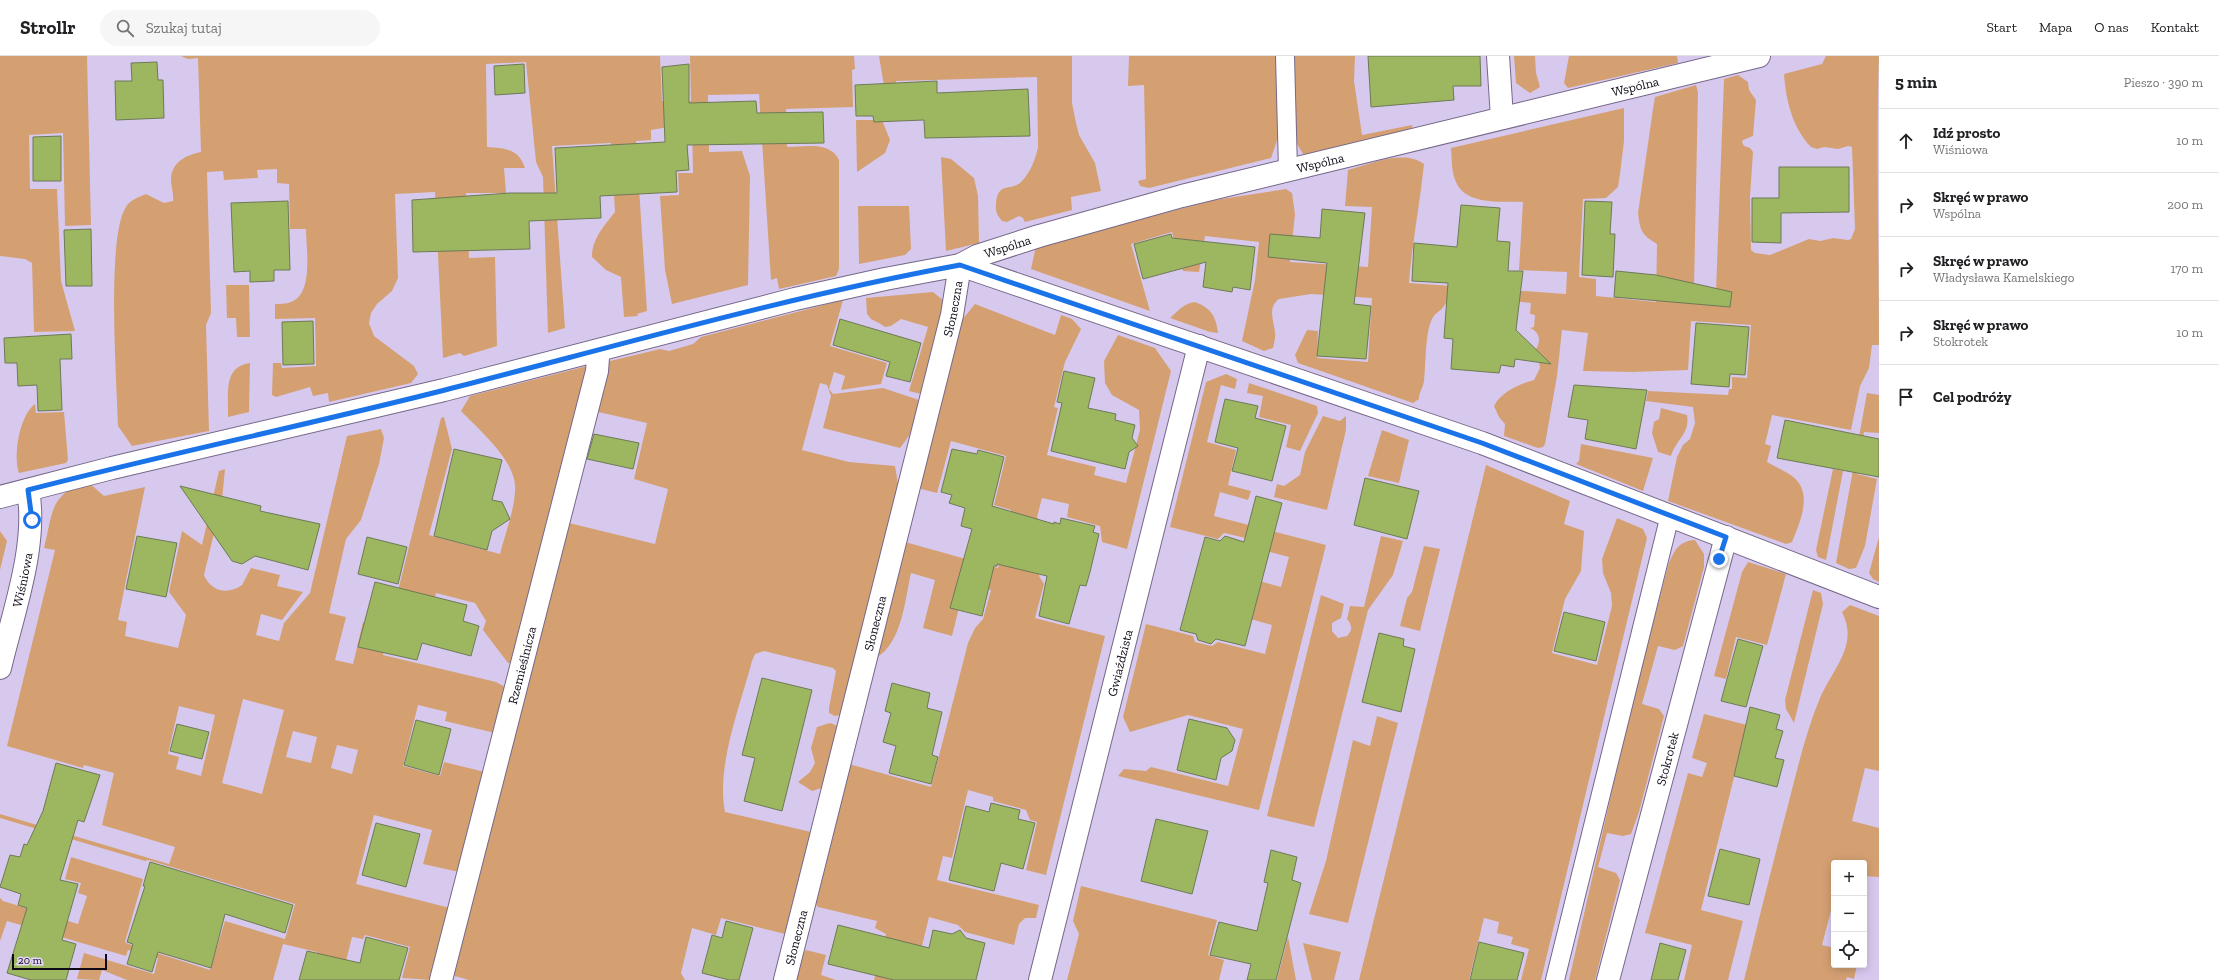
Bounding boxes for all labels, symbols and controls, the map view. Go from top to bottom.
search box [100,10,380,46]
text: Strollr [20,16,76,39]
icon: search [114,17,136,39]
text: Szukaj tutaj [146,19,222,37]
text: Start [1986,19,2017,36]
text: Mapa [2039,19,2072,36]
text: O nas [2094,19,2129,36]
text: Kontakt [2151,19,2199,36]
text: 5 min [1895,72,1937,92]
street label: Wspólna [1610,73,1661,99]
text: Pieszo · 390 m [2124,75,2203,90]
text: Idź prosto [1933,124,2000,142]
icon: ahead [1895,130,1917,152]
text: 10 m [2176,133,2203,148]
text: Wiśniowa [1933,142,1988,157]
street label: Wspólna [1295,149,1346,175]
text: Skręć w prawo [1933,188,2028,206]
icon: right [1895,194,1917,216]
text: 200 m [2167,197,2203,212]
text: Wspólna [1933,206,1981,221]
street label: Wspólna [982,231,1033,261]
text: Skręć w prawo [1933,252,2028,270]
icon: right [1895,258,1917,280]
text: 170 m [2170,261,2203,276]
text: Władysława Kamelskiego [1933,270,2074,285]
street label: Słoneczna [939,279,965,338]
text: Skręć w prawo [1933,316,2028,334]
icon: right [1895,322,1917,344]
text: 10 m [2176,325,2203,340]
text: Stokrotek [1933,334,1988,349]
icon: arrive [1895,386,1917,408]
text: Cel podróży [1933,388,2011,406]
route start [23,511,41,529]
route end [1710,550,1728,568]
street label: Wiśniowa [9,551,35,609]
street label: Słoneczna [860,593,889,652]
street label: Rzemieślnicza [504,624,539,706]
street label: Gwiaździsta [1104,627,1135,698]
street label: Stokrotek [1653,730,1681,787]
map controls [1831,860,1867,968]
button: + [1831,860,1867,896]
button: − [1831,896,1867,932]
street label: Słoneczna [782,907,810,967]
button: locate [1831,932,1867,968]
scale bar [12,952,107,971]
text: 20 m [18,954,42,967]

